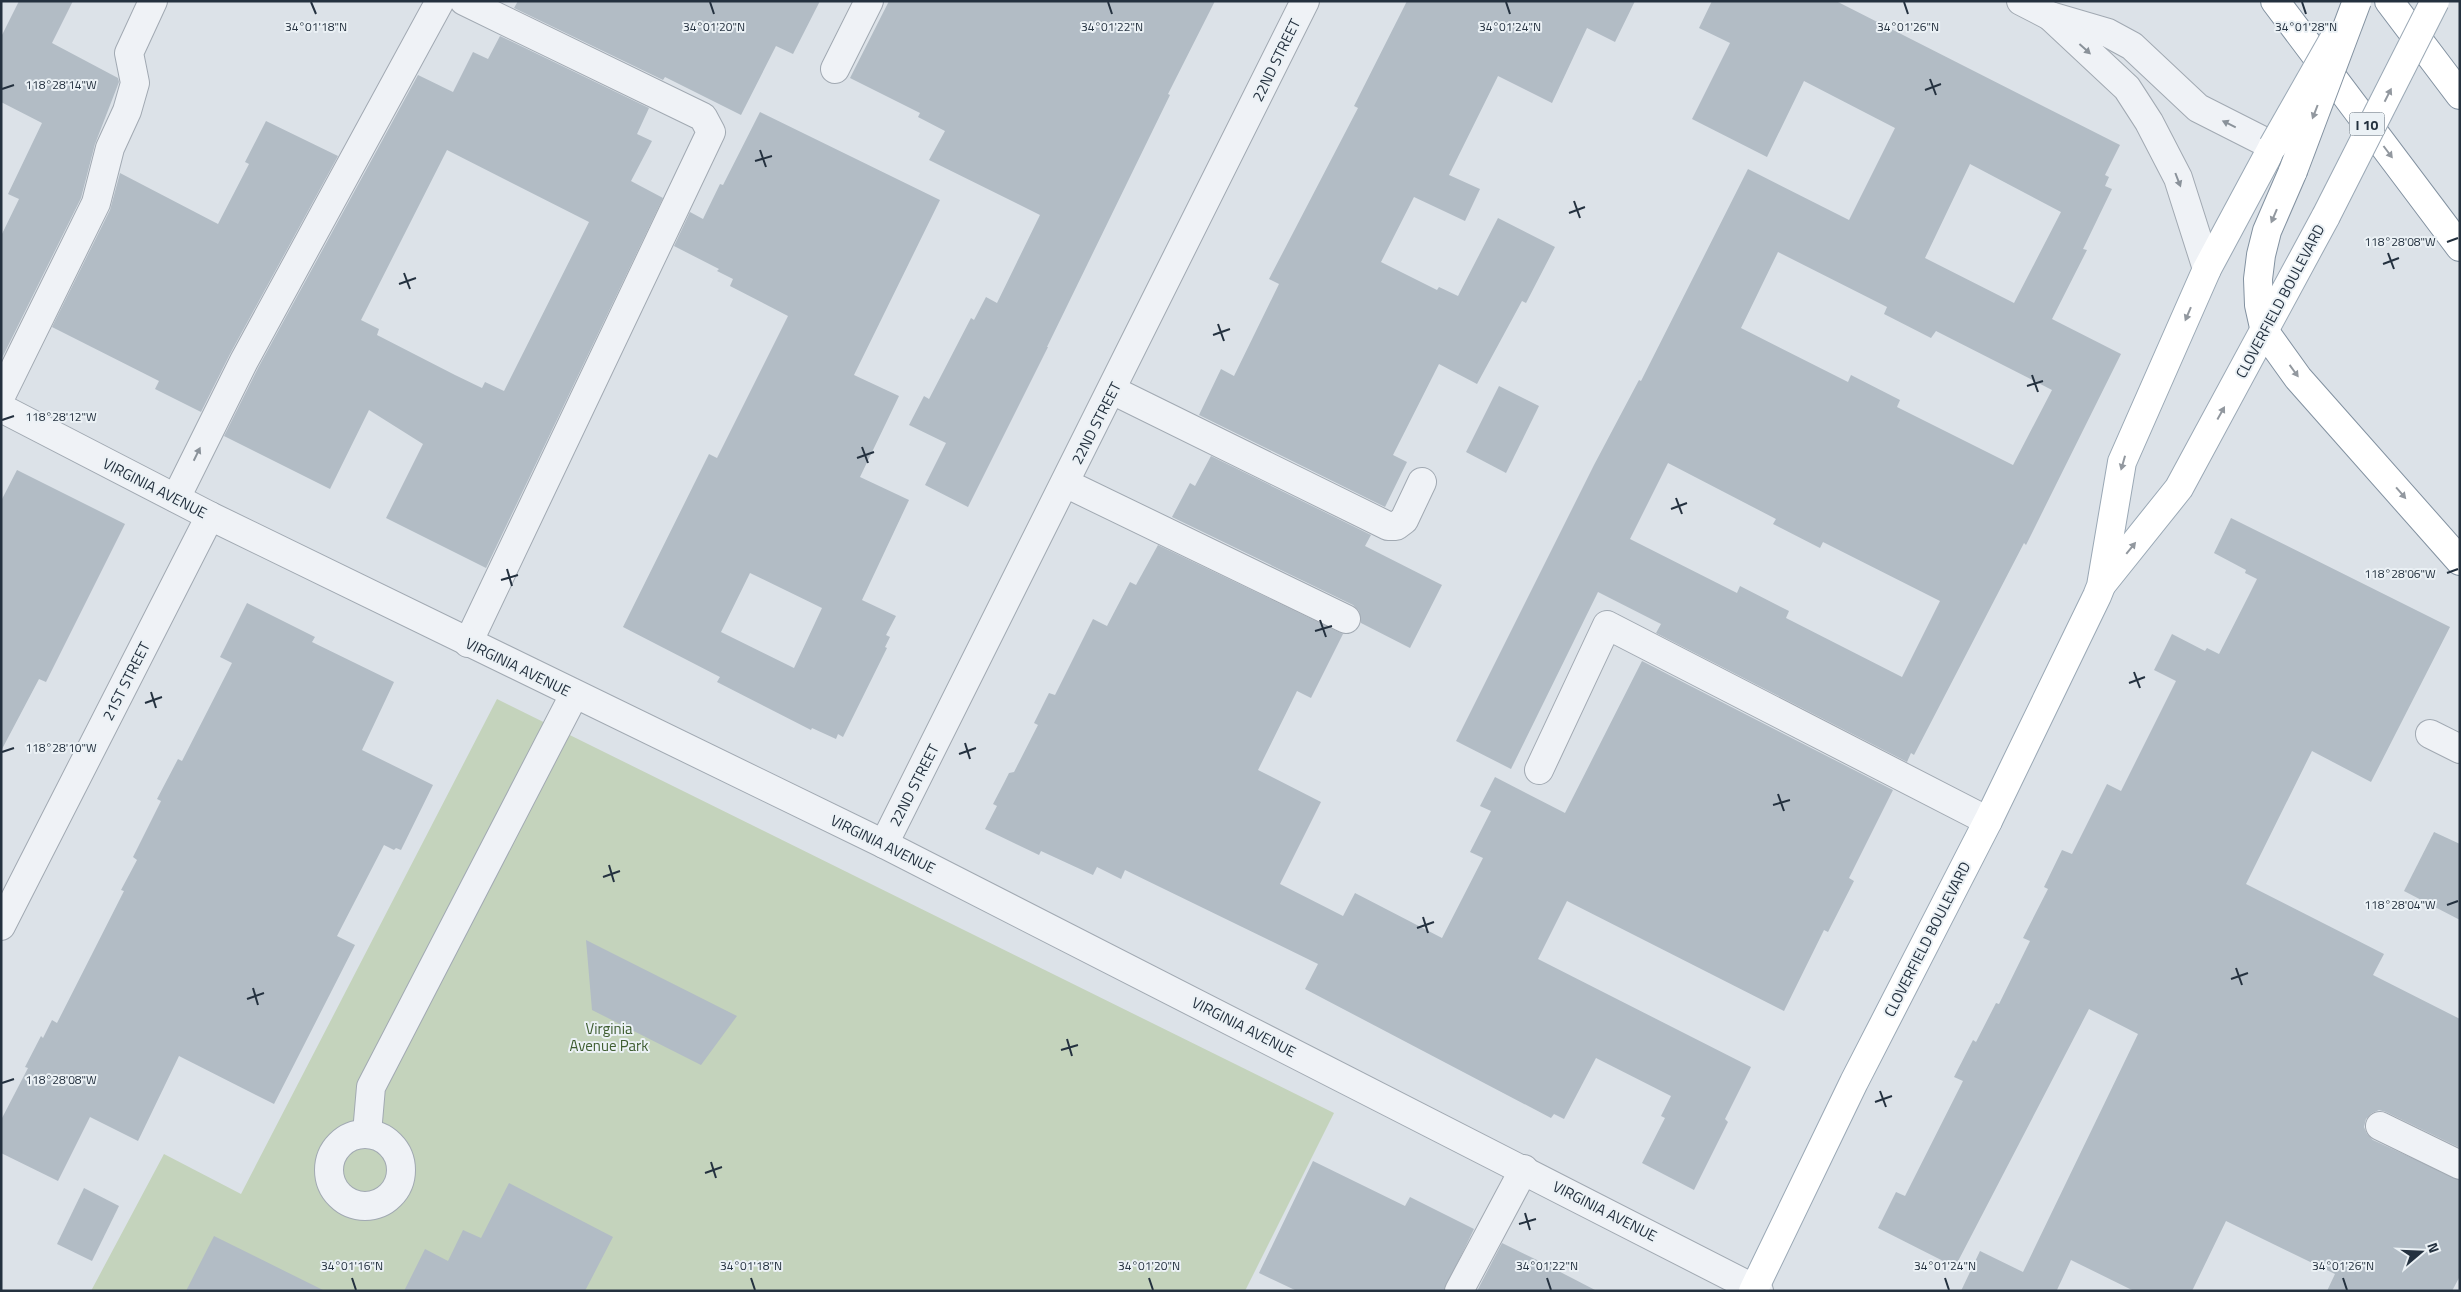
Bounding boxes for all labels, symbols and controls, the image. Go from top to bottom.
street label: 22ND STREET [1246,15,1306,105]
text: 34°01'18"N [285,17,347,36]
text: 34°01'20"N [683,17,745,36]
text: 34°01'22"N [1081,17,1143,36]
text: 34°01'24"N [1479,17,1541,36]
text: 34°01'26"N [1877,17,1939,36]
text: 34°01'28"N [2275,17,2337,36]
one-way arrow [2079,43,2091,55]
text: 118°28'14"W [25,75,97,94]
one-way arrow [2384,87,2392,102]
one-way arrow [2311,105,2319,120]
road number: I 10 [2350,112,2384,136]
one-way arrow [2222,120,2237,128]
one-way arrow [2383,145,2393,159]
one-way arrow [2174,173,2182,188]
one-way arrow [2269,209,2277,223]
street label: CLOVERFIELD BOULEVARD [2230,220,2330,382]
text: 118°28'08"W [2364,232,2436,251]
one-way arrow [2183,307,2191,321]
one-way arrow [2288,364,2299,377]
street label: 22ND STREET [1065,378,1127,468]
one-way arrow [2216,406,2225,420]
text: 118°28'12"W [25,407,97,426]
one-way arrow [193,447,201,462]
street label: VIRGINIA AVENUE [99,452,211,524]
one-way arrow [2119,456,2127,471]
one-way arrow [2395,487,2406,500]
one-way arrow [2126,542,2137,555]
text: 118°28'06"W [2364,564,2436,583]
street label: VIRGINIA AVENUE [462,632,574,702]
street label: 21ST STREET [96,637,156,724]
text: 118°28'10"W [25,738,97,757]
street label: 22ND STREET [883,740,945,830]
street label: VIRGINIA AVENUE [827,809,939,879]
street label: CLOVERFIELD BOULEVARD [1878,857,1976,1021]
text: 118°28'04"W [2364,895,2436,914]
street label: VIRGINIA AVENUE [1188,991,1300,1063]
park label: Virginia Avenue Park [570,1017,648,1057]
text: 118°28'08"W [25,1070,97,1089]
street label: VIRGINIA AVENUE [1549,1175,1661,1247]
north arrow [2396,1227,2446,1277]
text: N [2422,1240,2445,1256]
text: 34°01'16"N [321,1256,383,1275]
text: 34°01'18"N [720,1256,782,1275]
text: 34°01'20"N [1118,1256,1180,1275]
text: 34°01'22"N [1516,1256,1578,1275]
text: 34°01'24"N [1914,1256,1976,1275]
text: 34°01'26"N [2312,1256,2374,1275]

